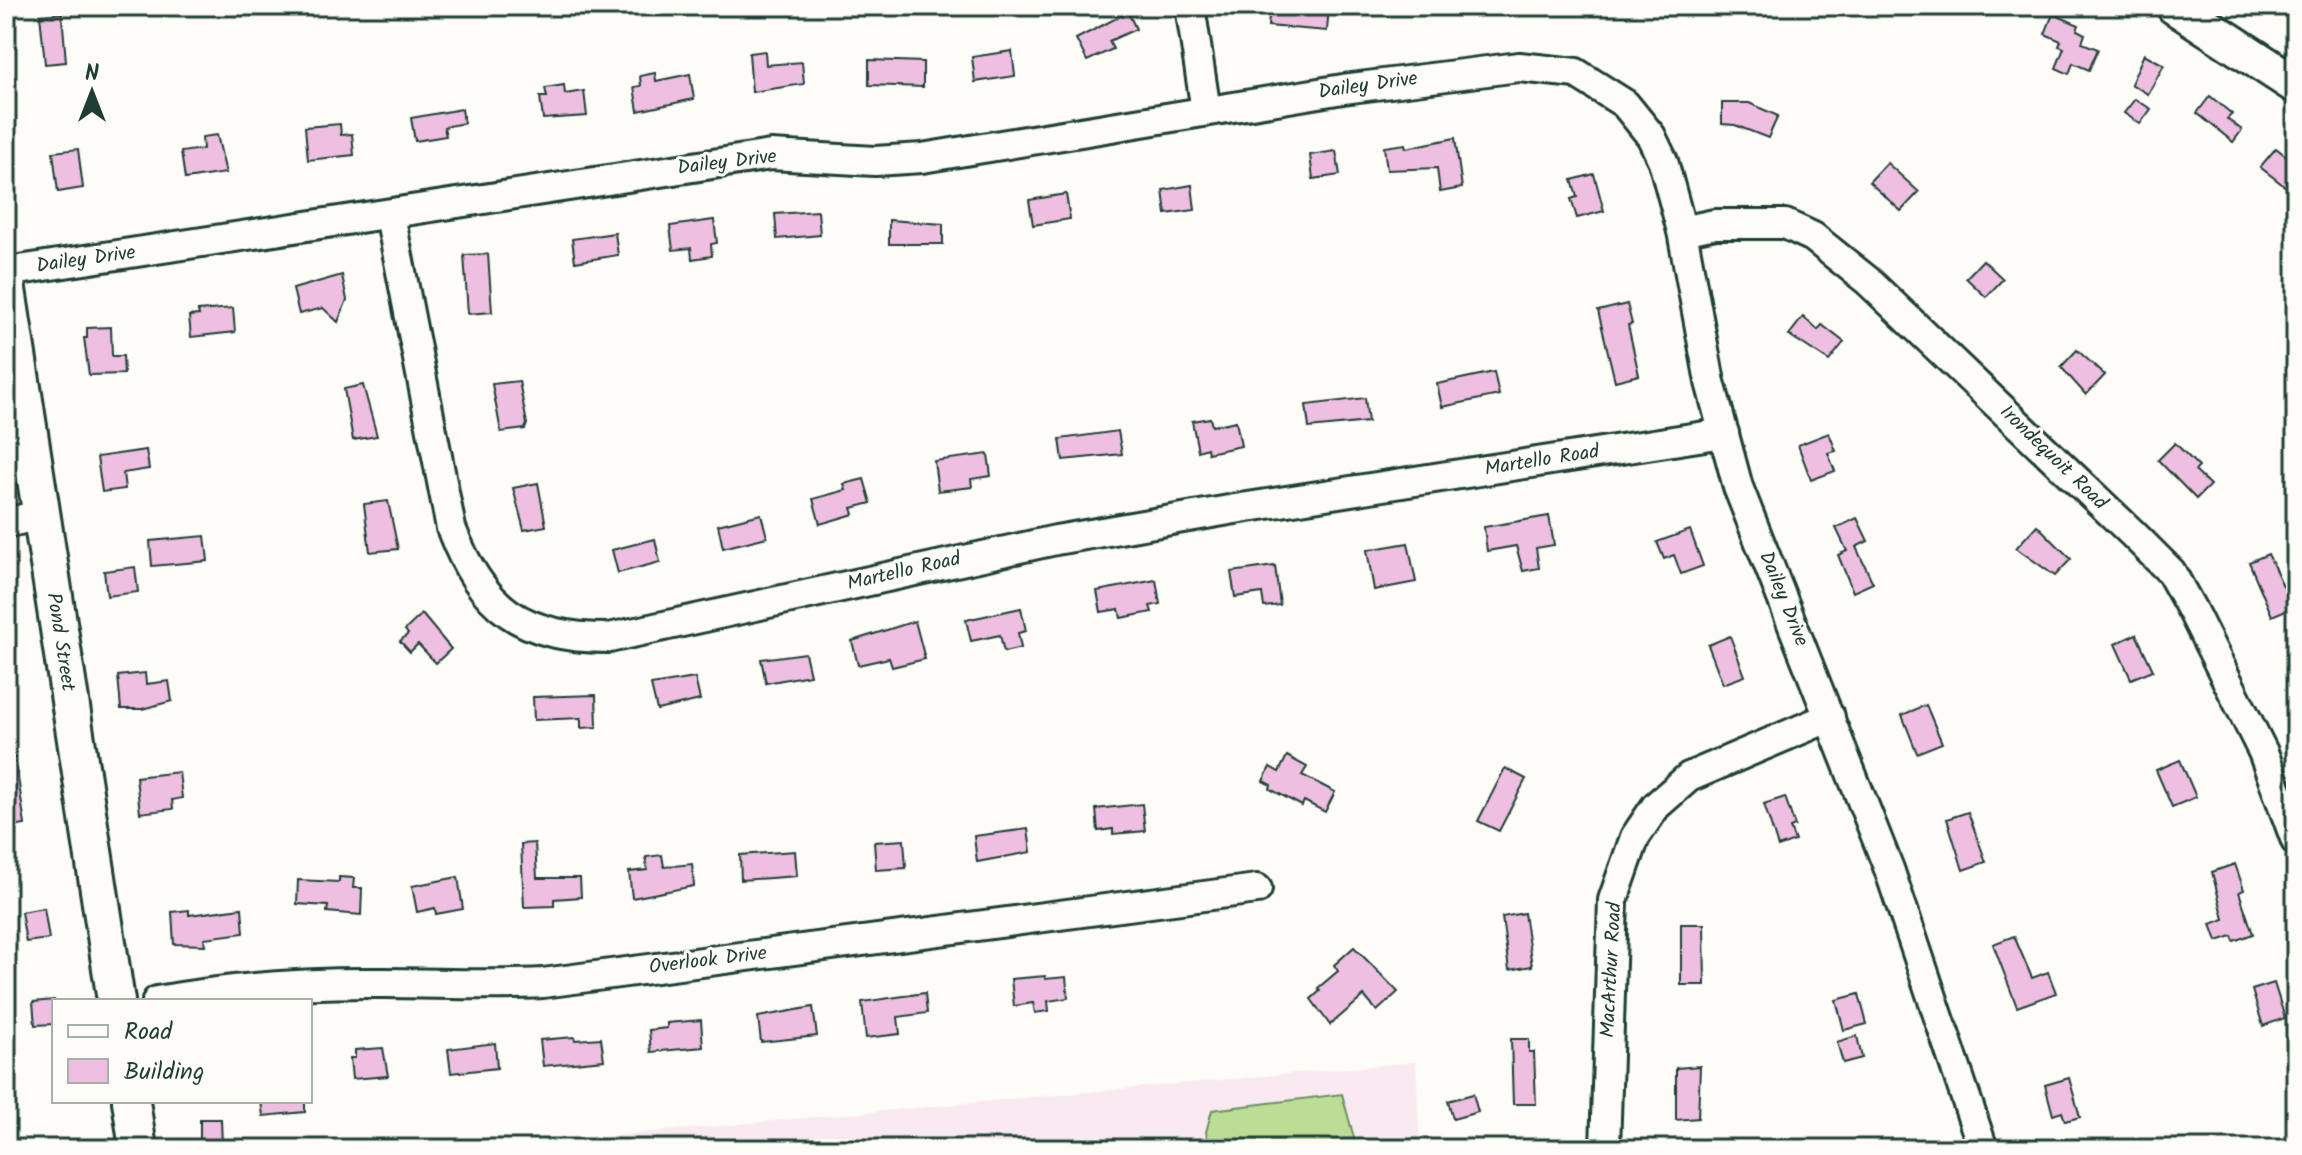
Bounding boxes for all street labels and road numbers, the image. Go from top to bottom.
street label: Dailey Drive [1316,63,1420,109]
street label: Dailey Drive [675,141,779,185]
street label: Dailey Drive [34,237,138,283]
street label: Irondequoit Road [1991,398,2115,519]
street label: Martello Road [1482,436,1603,486]
street label: Martello Road [844,543,965,601]
street label: Dailey Drive [1749,547,1817,651]
street label: Pond Street [36,590,84,694]
street label: MacArthur Road [1592,900,1632,1039]
street label: Overlook Drive [647,938,769,984]

